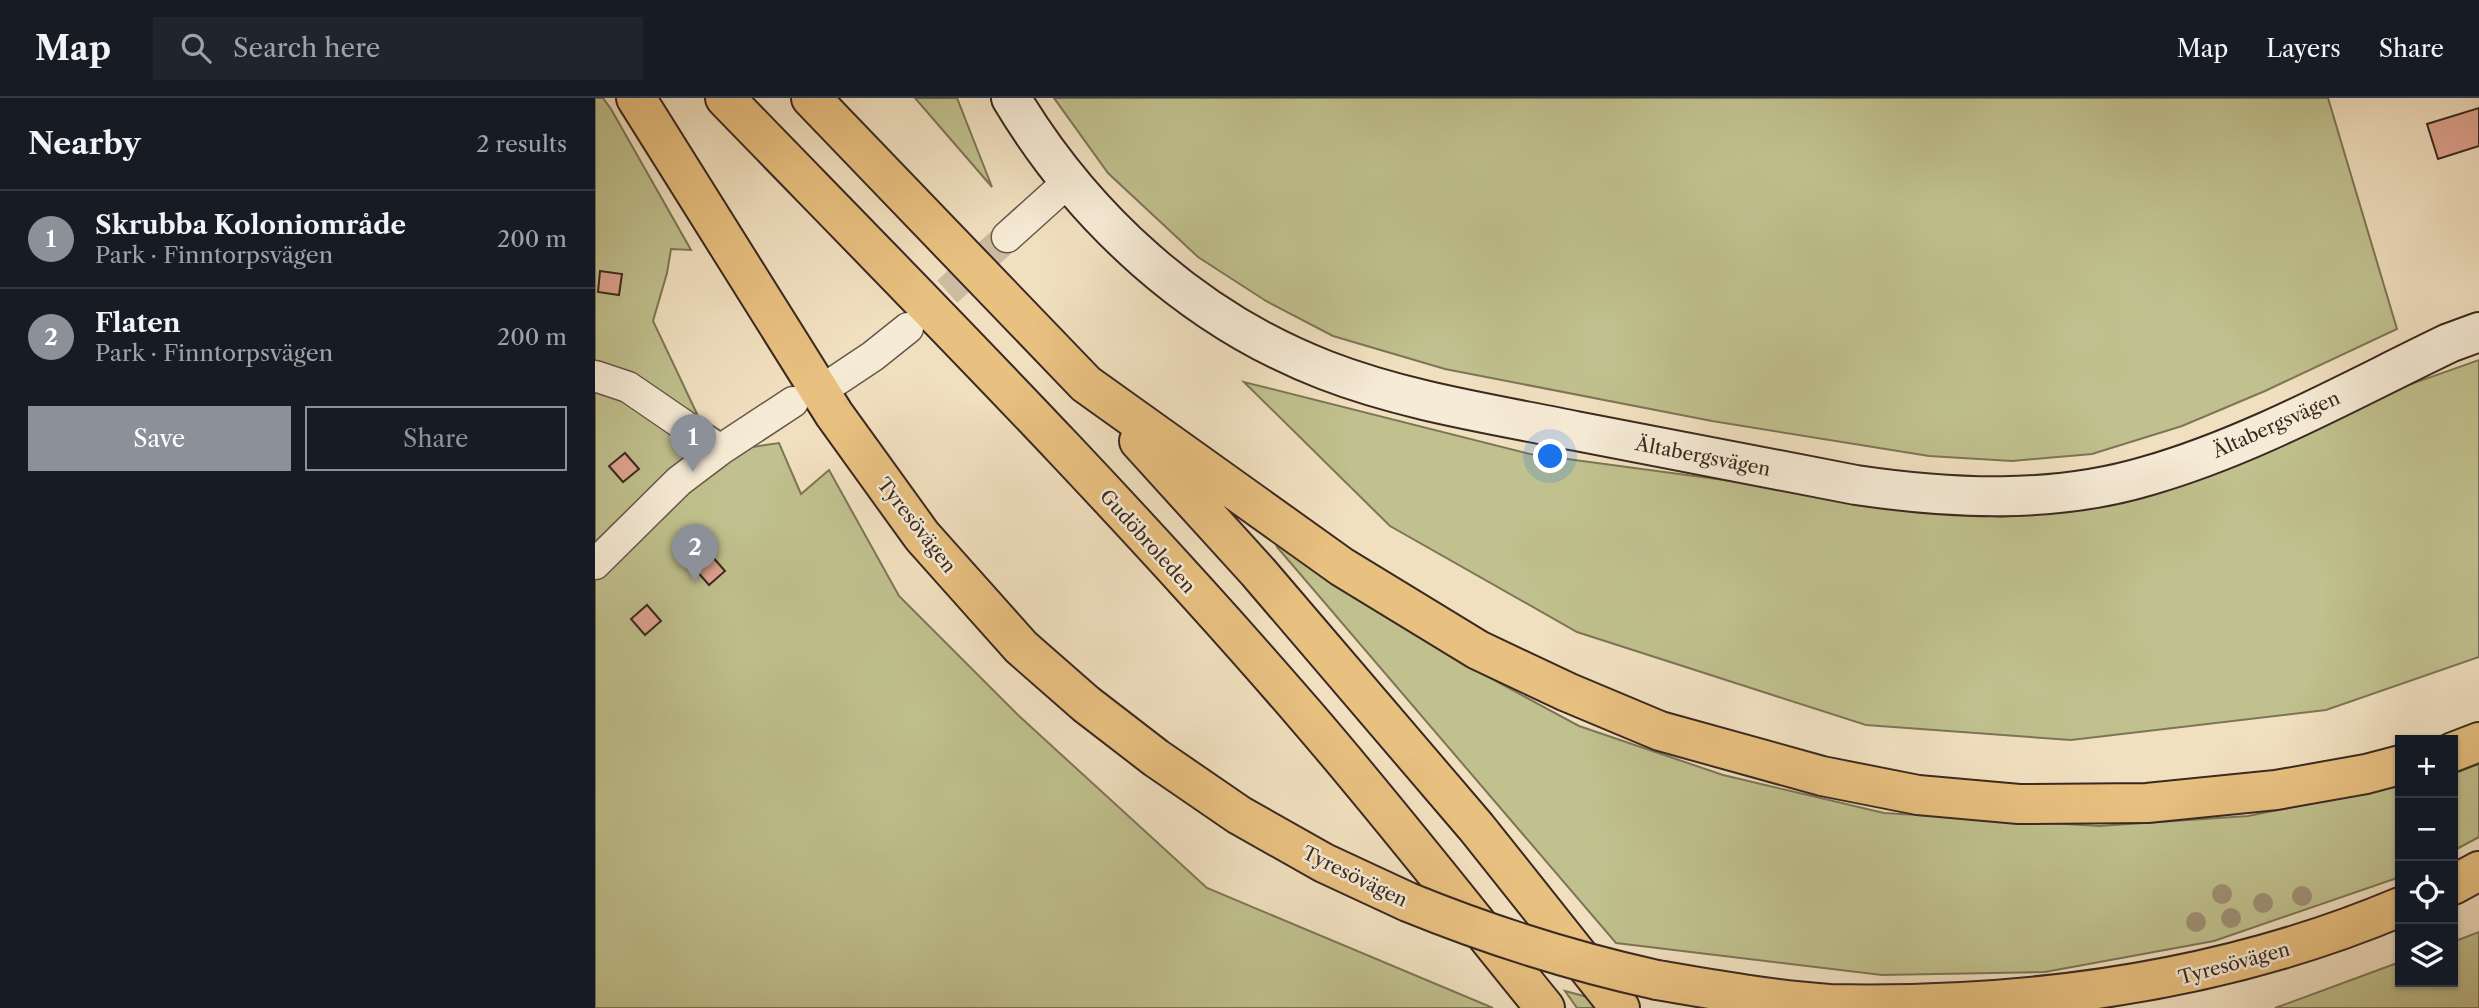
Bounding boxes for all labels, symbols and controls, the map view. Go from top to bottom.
search box [153,17,643,80]
text: Map [35,28,111,69]
icon: search [177,29,215,67]
text: Search here [233,32,380,64]
text: Map [2177,34,2228,63]
text: Layers [2266,34,2341,63]
text: Share [2379,34,2444,63]
text: Nearby [28,125,141,162]
text: 2 results [476,130,567,158]
text: Skrubba Koloniområde [95,209,406,241]
text: 1 [46,225,56,253]
text: 200 m [497,225,567,253]
text: Park · Finntorpsvägen [95,241,333,269]
text: Flaten [95,307,181,339]
text: 2 [44,323,58,351]
text: 200 m [497,323,567,351]
text: Park · Finntorpsvägen [95,339,333,367]
street label: Ältabergsvägen [2208,386,2344,463]
button: Save [28,406,291,471]
button: Share [305,406,567,471]
pin: 1 [670,414,716,472]
street label: Ältabergsvägen [1633,432,1772,481]
your location [1533,439,1567,473]
street label: Tyresövägen [872,473,961,577]
street label: Gudöbroleden [1095,485,1200,598]
pin: 2 [672,524,718,582]
map controls [2395,735,2458,987]
button: + [2395,735,2458,798]
button: − [2395,798,2458,861]
street label: Tyresövägen [1298,841,1411,912]
button: locate [2395,861,2458,924]
button: layers [2395,924,2458,987]
street label: Tyresövägen [2176,938,2292,989]

